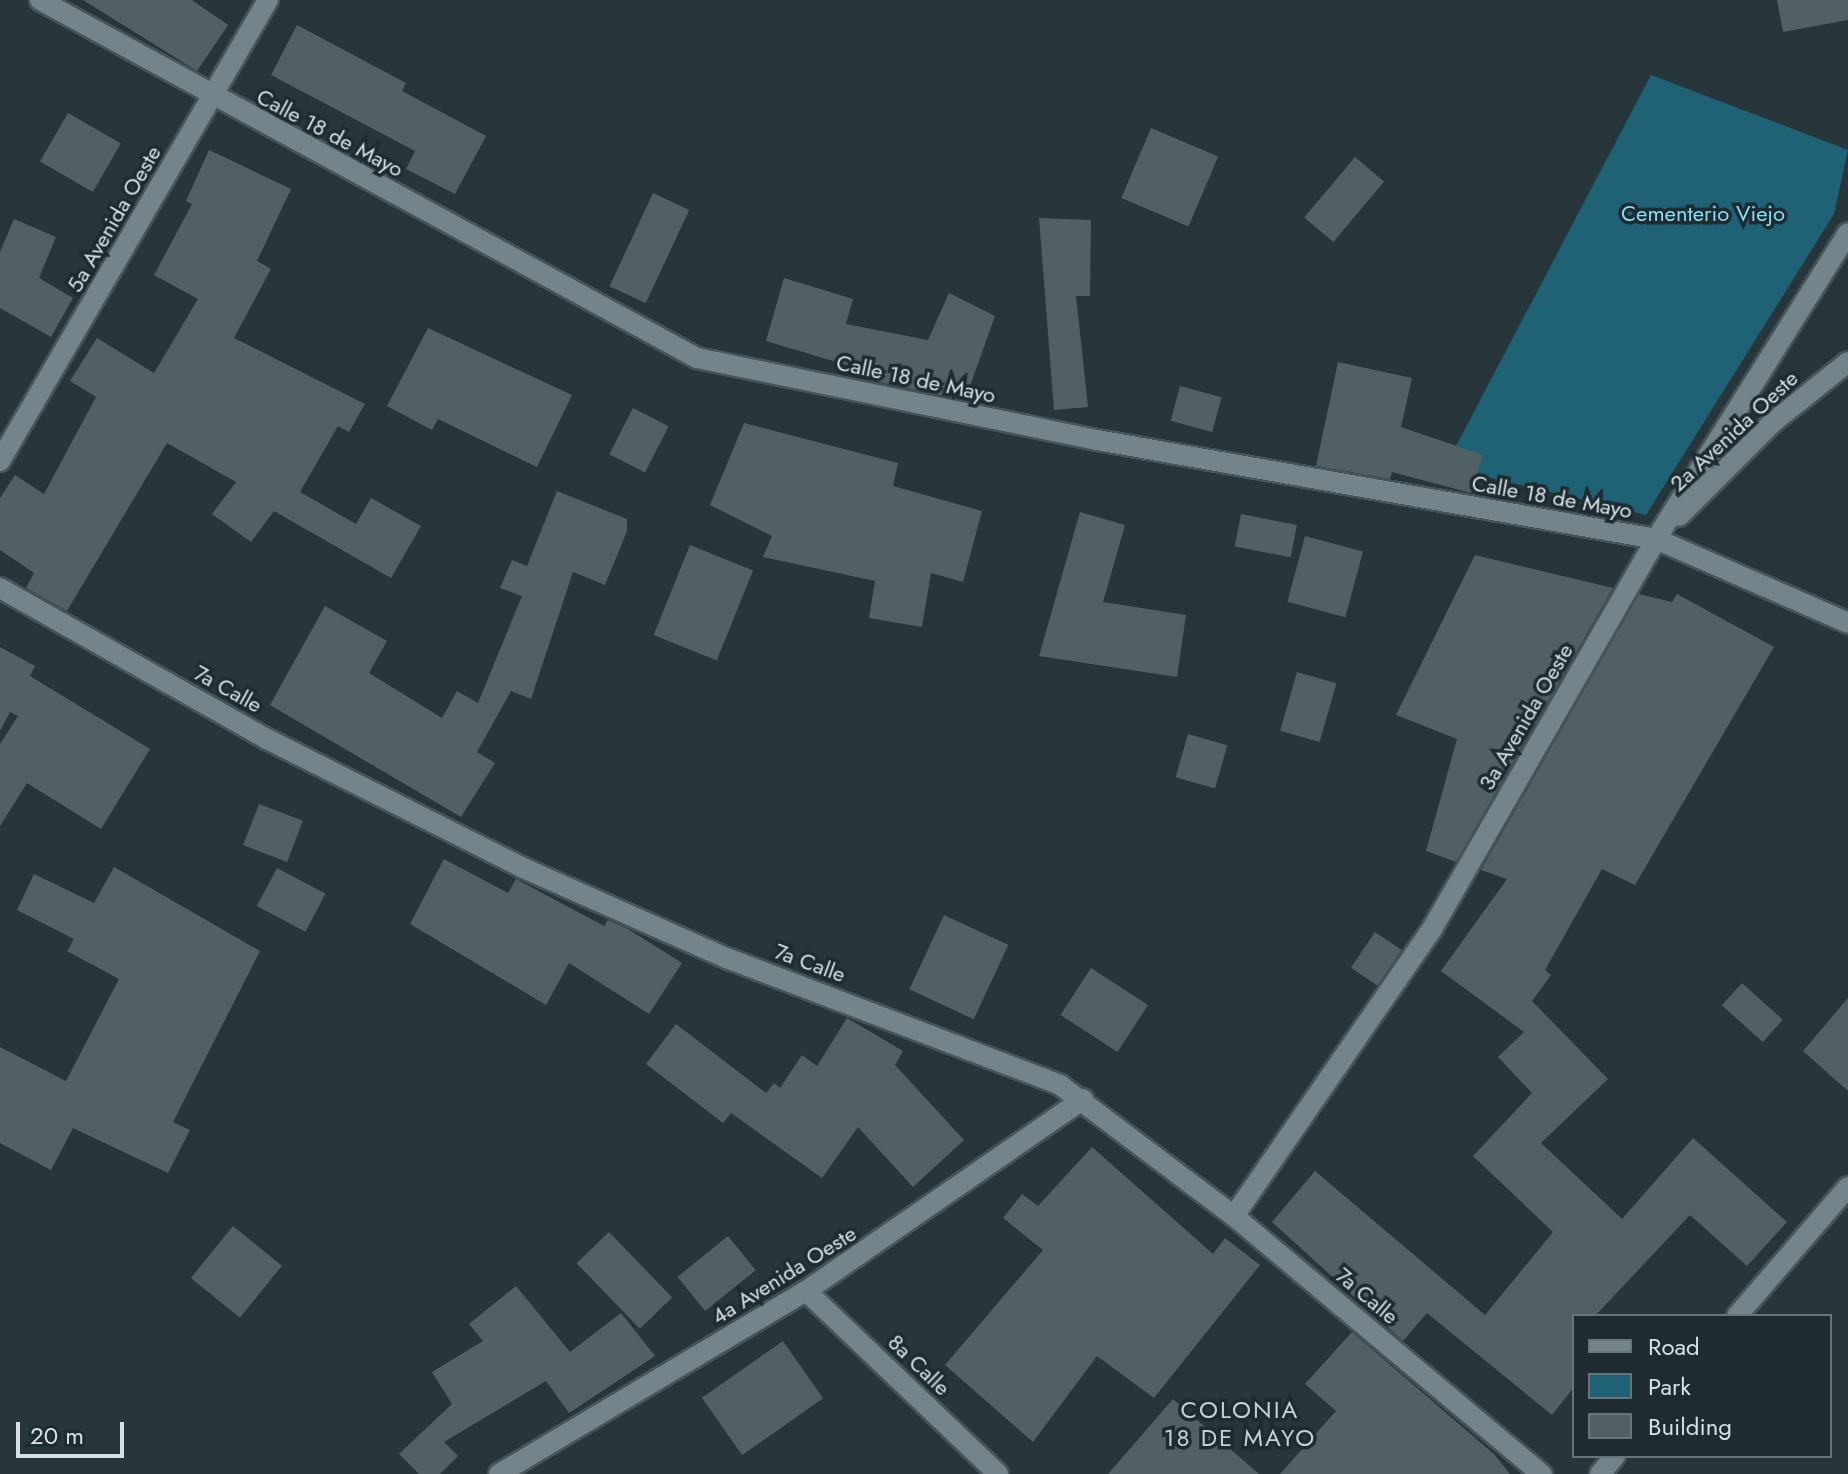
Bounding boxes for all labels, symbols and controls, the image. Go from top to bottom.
street label: Calle 18 de Mayo [252,83,408,183]
street label: 5a Avenida Oeste [61,141,167,297]
park label: Cementerio Viejo [1621,201,1785,227]
street label: Calle 18 de Mayo [834,349,998,409]
street label: 2a Avenida Oeste [1665,365,1803,497]
street label: Calle 18 de Mayo [1470,470,1634,524]
street label: 3a Avenida Oeste [1473,639,1579,795]
street label: 7a Calle [189,660,267,718]
street label: 7a Calle [771,938,849,988]
street label: 4a Avenida Oeste [707,1220,861,1330]
street label: 7a Calle [1330,1262,1404,1330]
legend [1572,1314,1832,1458]
street label: 8a Calle [882,1329,956,1401]
text: Road [1648,1329,1700,1364]
text: Park [1648,1369,1691,1404]
district label: COLONIA 18 DE MAYO [1164,1396,1316,1452]
scale bar [20,1406,128,1456]
text: Building [1648,1409,1732,1444]
text: 20 m [30,1418,84,1453]

